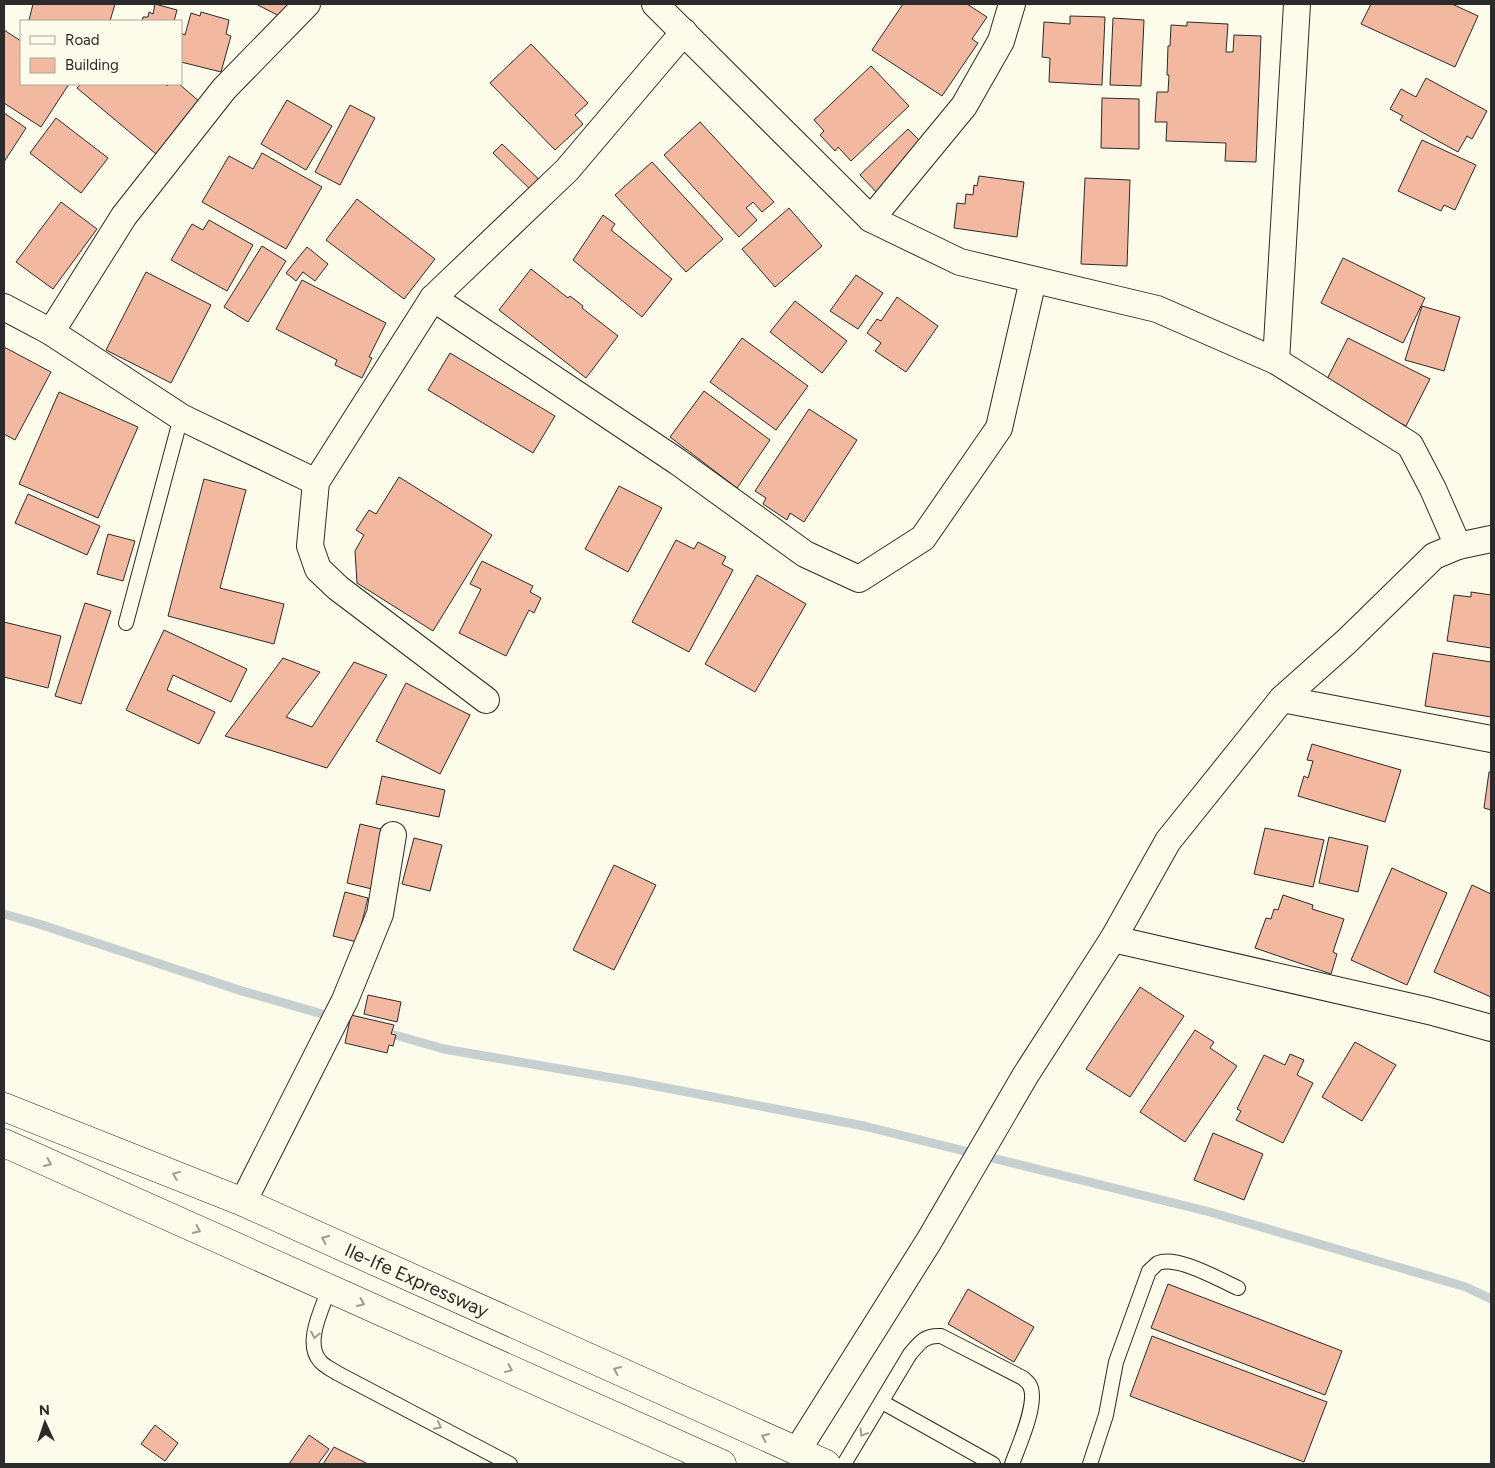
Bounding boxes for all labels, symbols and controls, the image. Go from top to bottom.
legend [20,20,182,85]
text: Road [65,31,100,49]
text: Building [65,56,119,74]
one-way arrow [43,1157,52,1168]
one-way arrow [172,1171,181,1182]
one-way arrow [192,1223,201,1234]
one-way arrow [321,1235,330,1245]
street label: Ile-Ife Expressway [341,1238,492,1322]
one-way arrow [356,1297,365,1307]
one-way arrow [310,1331,320,1340]
one-way arrow [504,1363,513,1374]
one-way arrow [613,1366,622,1377]
north arrow [20,1398,70,1448]
text: N [38,1402,50,1419]
one-way arrow [432,1420,441,1430]
one-way arrow [859,1428,869,1437]
one-way arrow [761,1433,770,1443]

